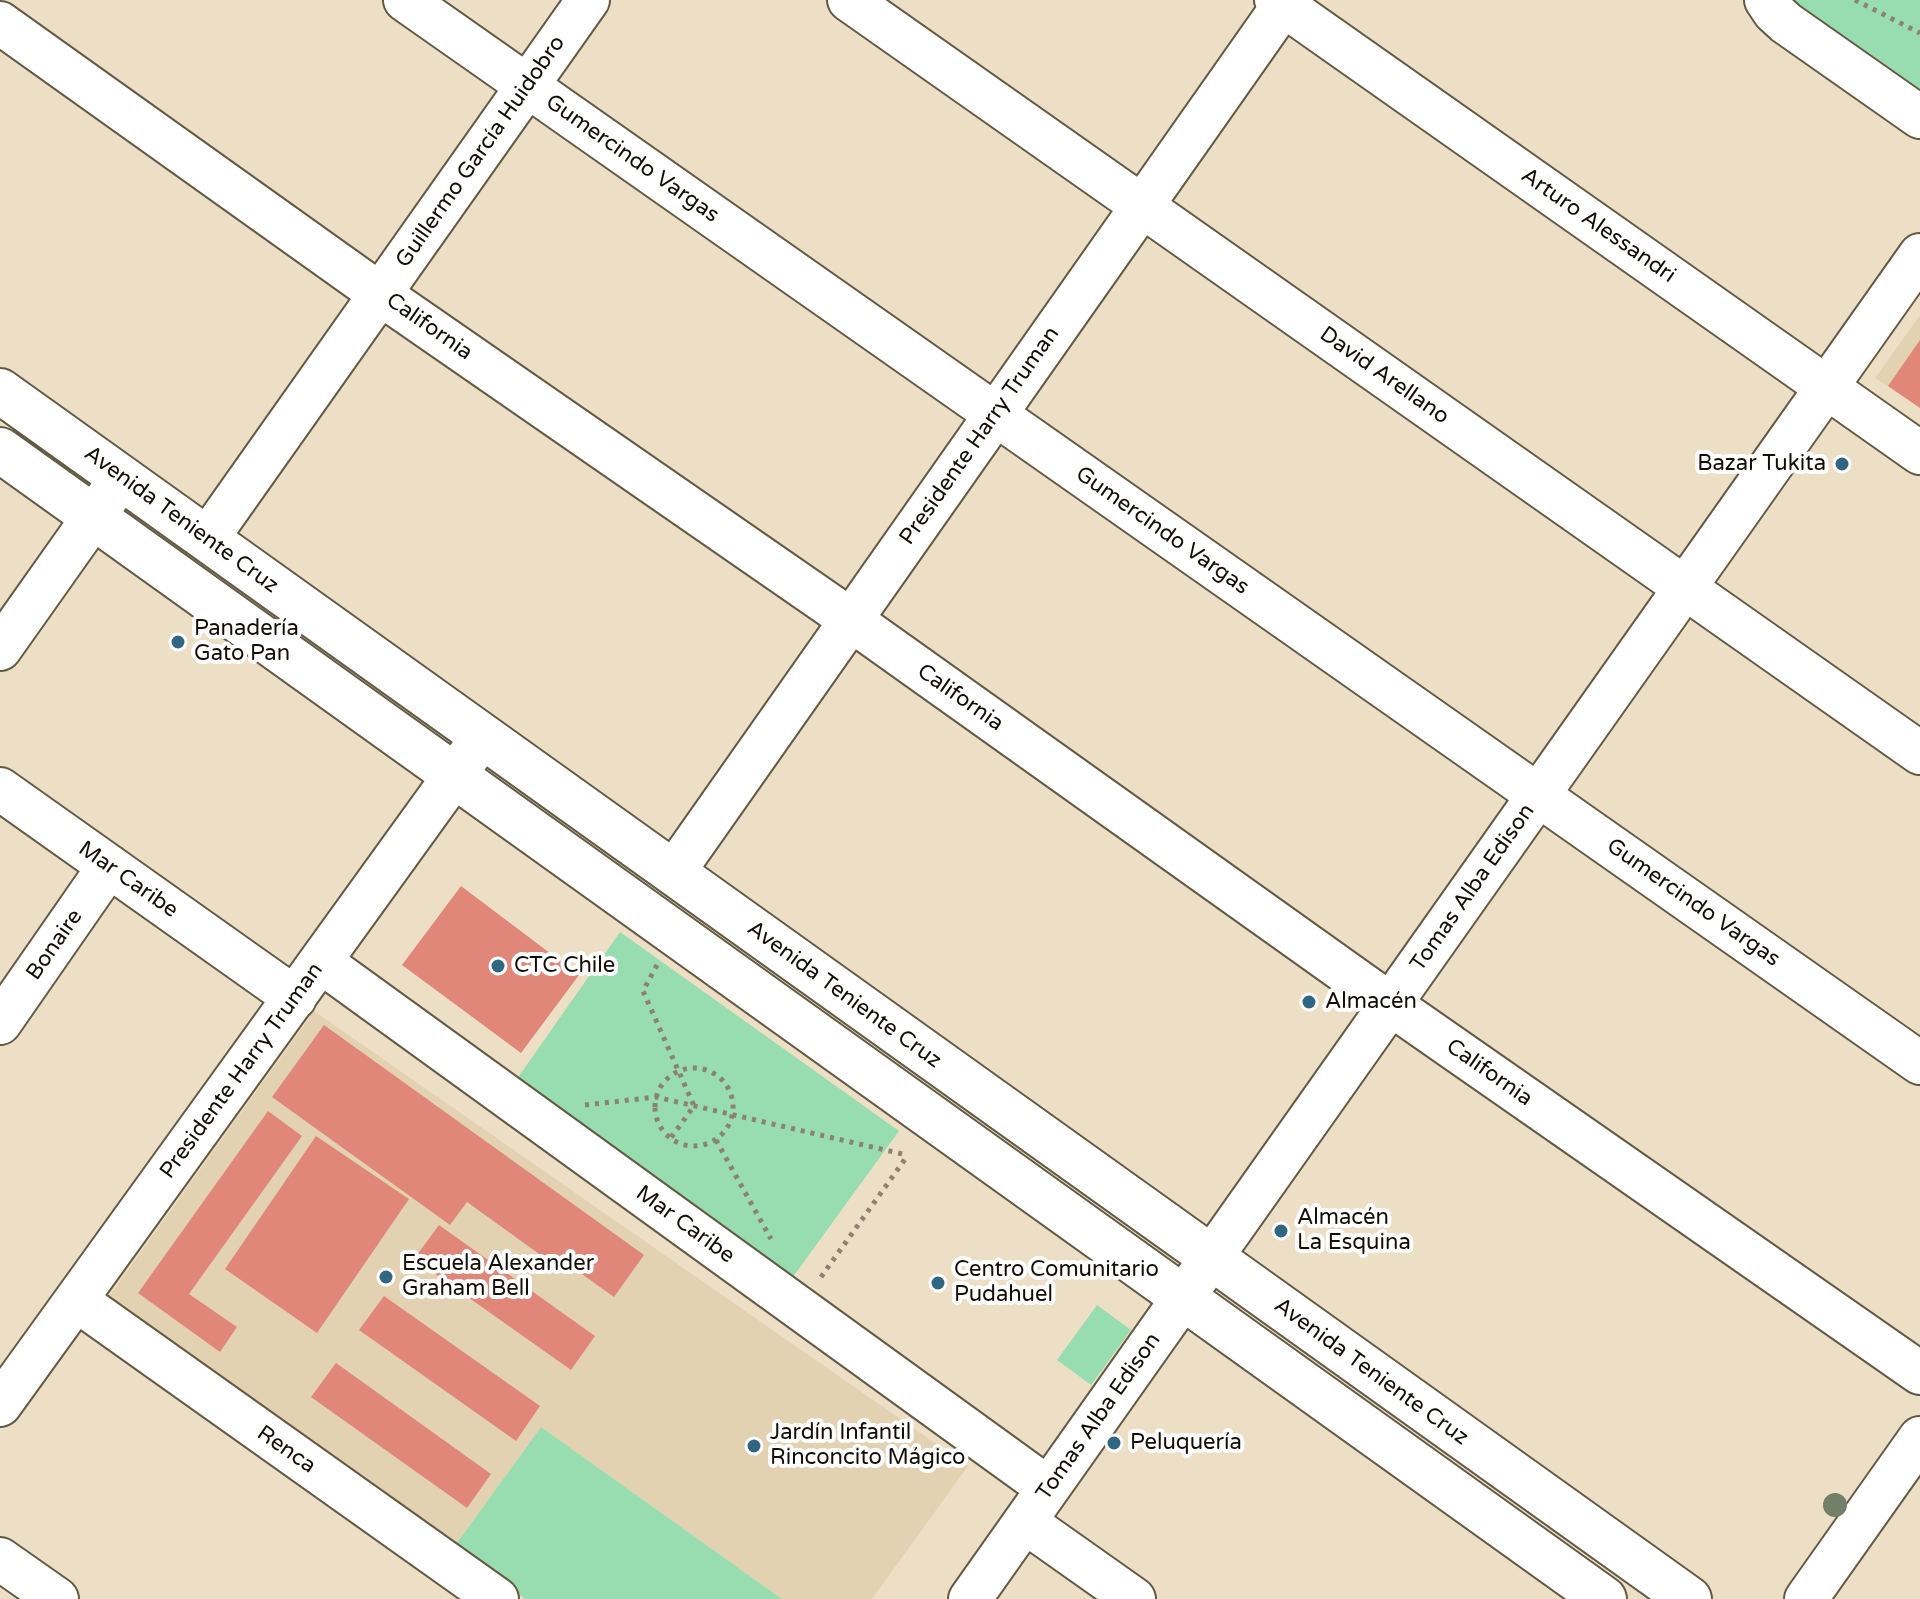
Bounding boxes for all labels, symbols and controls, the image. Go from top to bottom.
street label: Guillermo García Huidobro [391,31,571,273]
street label: Gumercindo Vargas [540,89,724,229]
street label: Arturo Alessandri [1516,163,1680,289]
street label: California [381,288,477,366]
street label: Presidente Harry Truman [895,322,1065,550]
street label: David Arellano [1314,322,1454,430]
street label: Avenida Teniente Cruz [79,441,283,599]
place label: Bazar Tukita [1697,451,1826,477]
marker: Bazar Tukita [1833,455,1851,473]
street label: Gumercindo Vargas [1070,461,1254,601]
place label: Panadería Gato Pan [194,616,299,668]
marker: Panadería Gato Pan [169,633,187,651]
street label: California [912,659,1008,737]
street label: Tomas Alba Edison [1405,799,1541,977]
street label: Gumercindo Vargas [1601,833,1785,973]
street label: Mar Caribe [73,836,183,924]
street label: Bonaire [21,905,89,985]
street label: Avenida Teniente Cruz [742,916,946,1074]
place label: CTC Chile [514,953,615,979]
marker: CTC Chile [489,957,507,975]
street label: Presidente Harry Truman [155,958,329,1184]
place label: Almacén [1325,989,1417,1015]
marker: Almacén [1300,993,1318,1011]
street label: California [1441,1034,1537,1112]
street label: Mar Caribe [630,1180,740,1270]
place label: Almacén La Esquina [1297,1205,1411,1256]
marker: Almacén La Esquina [1272,1222,1290,1240]
place label: Escuela Alexander Graham Bell [402,1251,594,1302]
place label: Centro Comunitario Pudahuel [954,1257,1159,1308]
marker: Escuela Alexander Graham Bell [377,1268,395,1286]
marker: Centro Comunitario Pudahuel [929,1274,947,1292]
street label: Avenida Teniente Cruz [1269,1293,1473,1451]
street label: Tomas Alba Edison [1031,1328,1167,1506]
street label: Renca [252,1420,320,1480]
place label: Jardín Infantil Rinconcito Mágico [770,1420,965,1472]
place label: Peluquería [1130,1430,1242,1456]
marker: Peluquería [1105,1434,1123,1452]
marker: Jardín Infantil Rinconcito Mágico [745,1437,763,1455]

